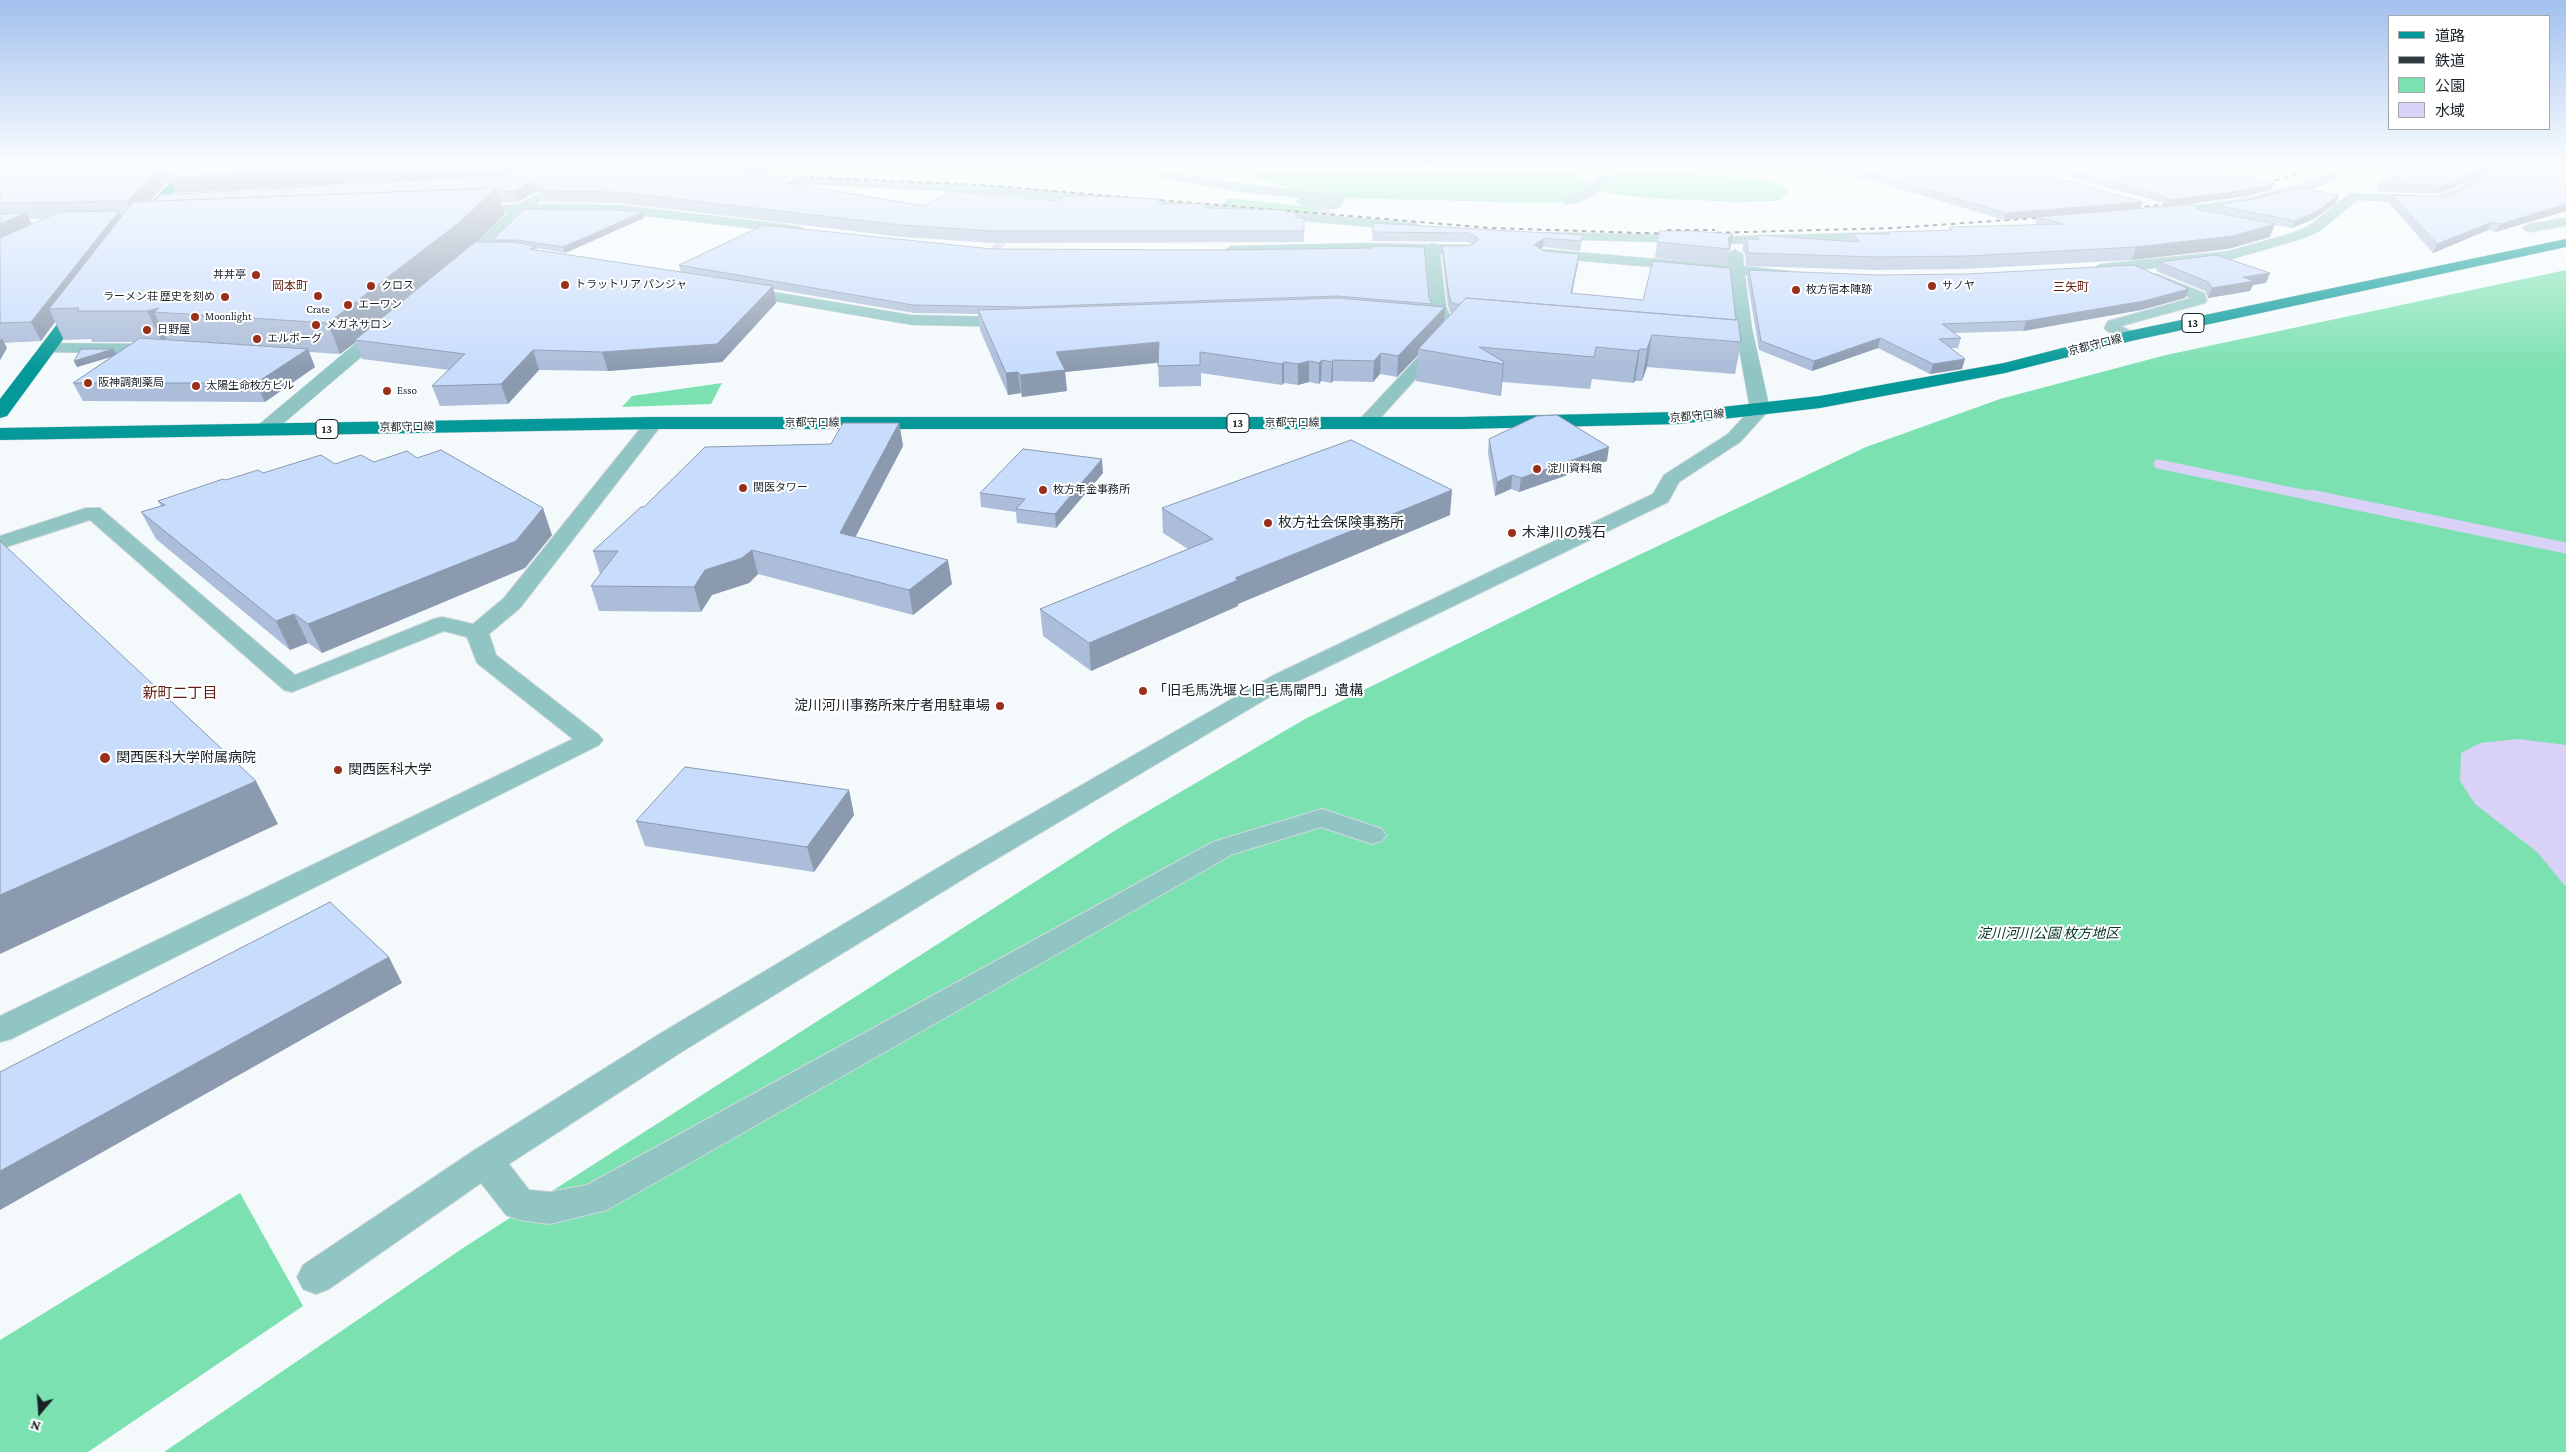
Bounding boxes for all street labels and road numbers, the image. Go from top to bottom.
road number: 13 [2182,314,2204,332]
street label: 京都守口線 [2067,332,2123,358]
street label: 京都守口線 [1669,407,1725,425]
road number: 13 [1227,413,1249,432]
street label: 京都守口線 [785,416,839,430]
street label: 京都守口線 [1265,416,1319,430]
road number: 13 [316,419,338,438]
street label: 京都守口線 [379,420,435,434]

